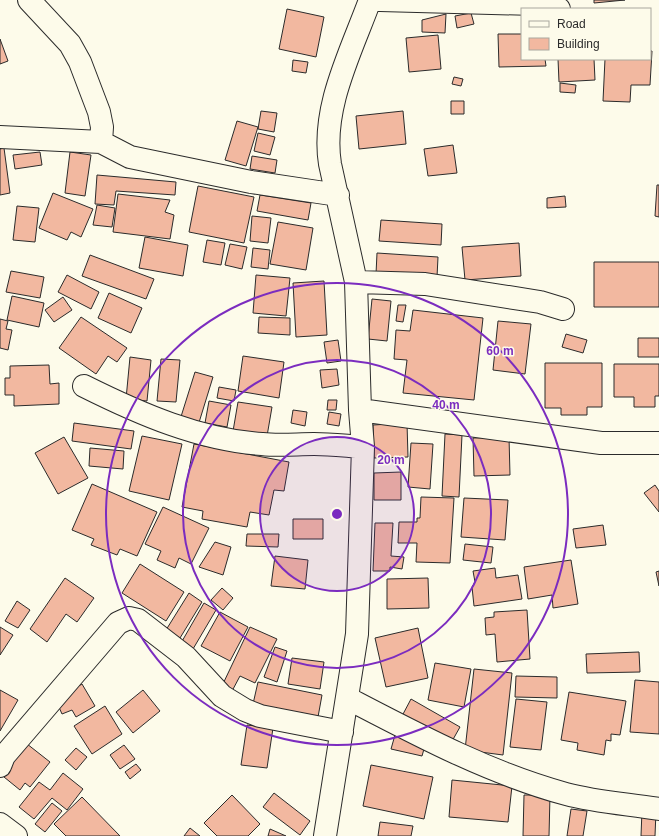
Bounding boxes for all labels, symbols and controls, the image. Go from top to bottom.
legend [521,8,651,60]
text: Road [557,17,586,31]
text: Building [557,37,600,51]
text: 60 m [486,344,514,358]
text: 40 m [432,398,460,412]
text: 20 m [377,453,405,467]
centre of rings [330,507,344,521]

